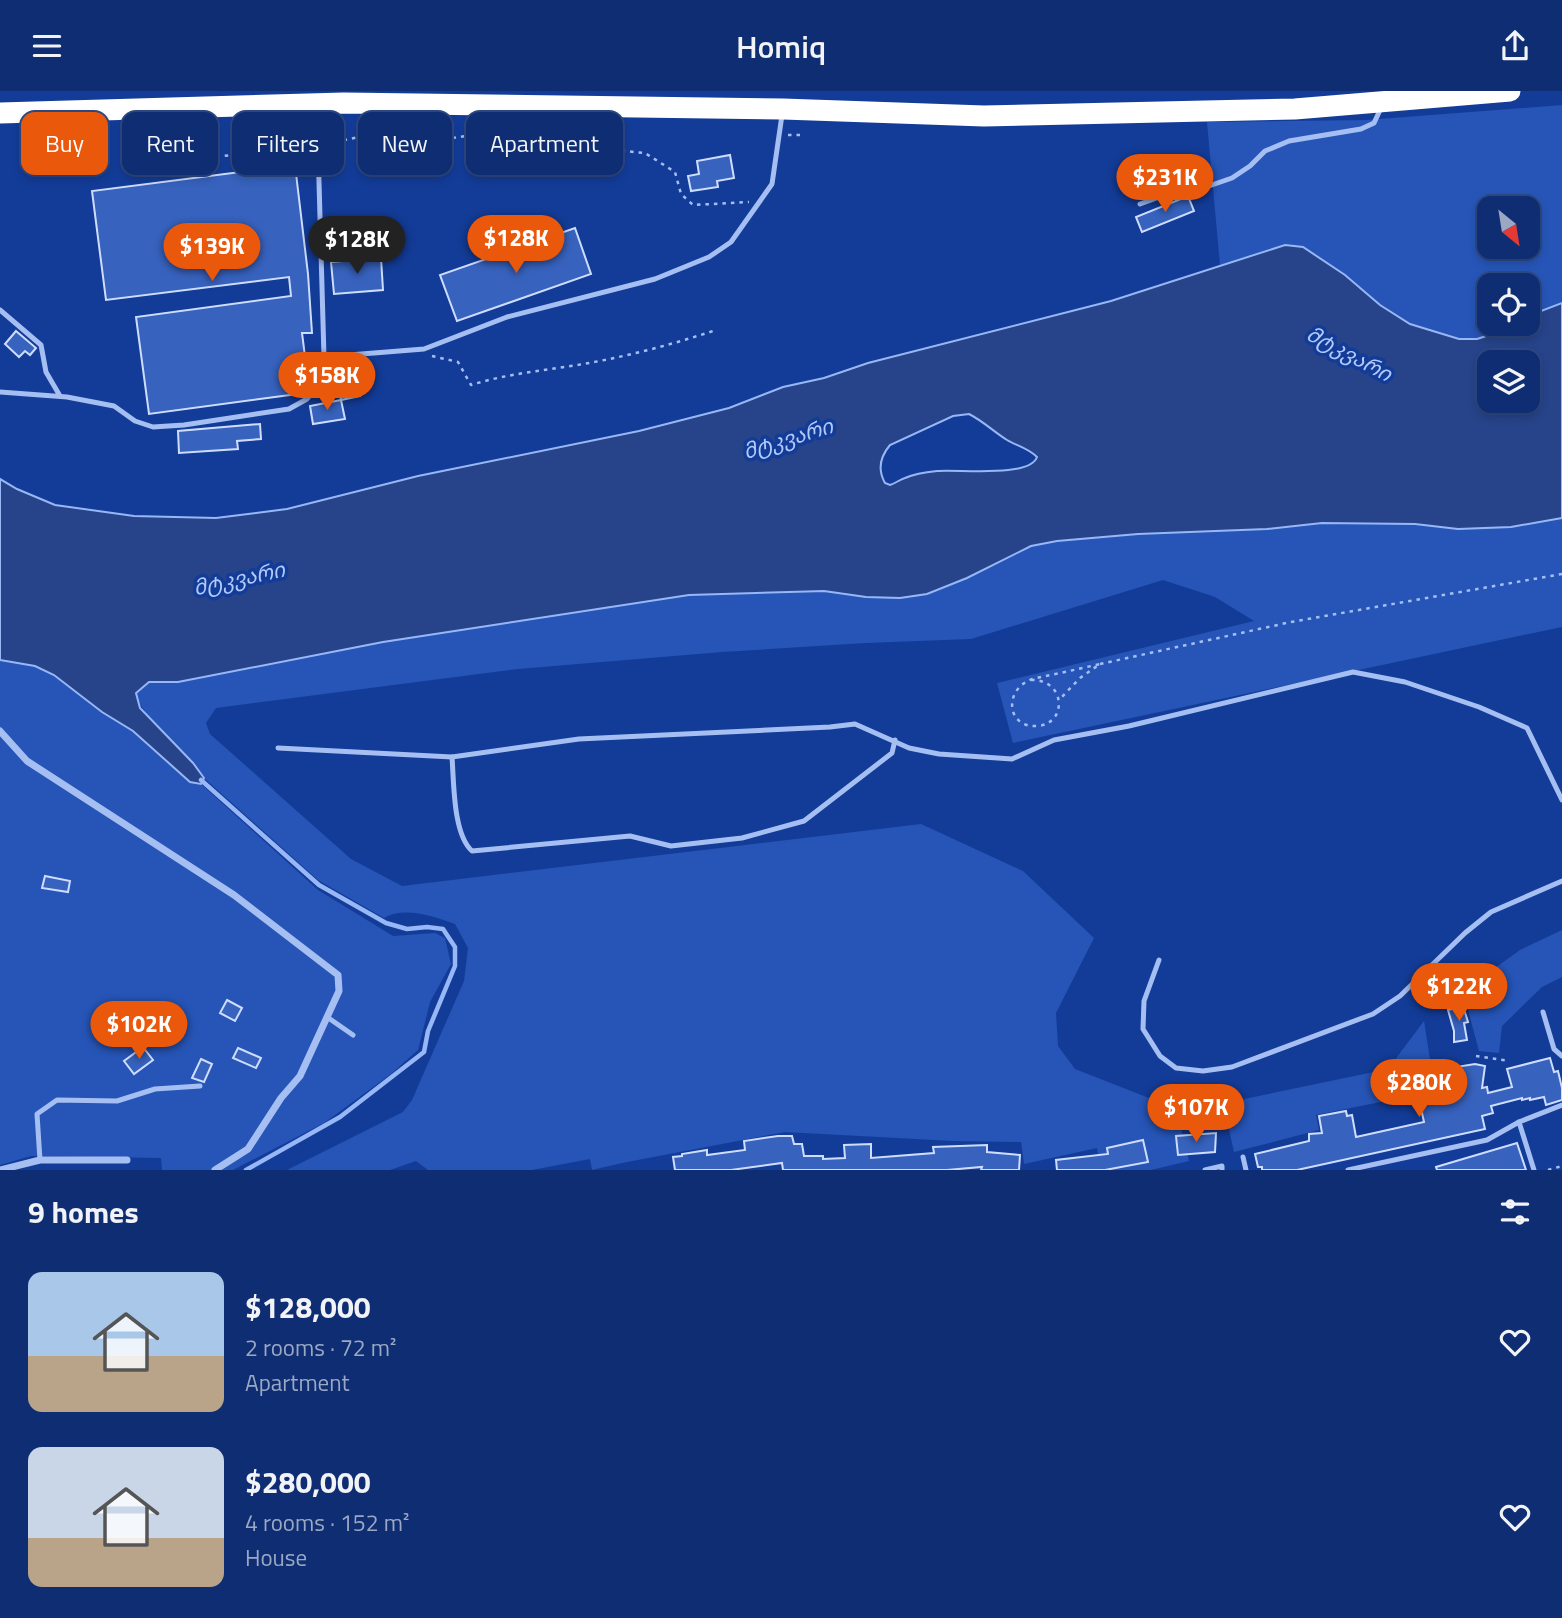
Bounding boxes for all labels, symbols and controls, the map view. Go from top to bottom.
text: Homiq [736,22,826,70]
icon: menu [28,27,66,65]
icon: share [1496,27,1534,65]
chip: Buy [21,112,108,175]
chip: Rent [122,112,218,175]
chip: Filters [232,112,344,175]
chip: New [358,112,452,175]
chip: Apartment [466,112,623,175]
pin: $231K [1116,155,1214,214]
text: $231K [1132,159,1198,194]
north arrow [1477,196,1540,259]
map controls [1477,196,1540,413]
pin: $128K [467,215,565,275]
pin: $128K [308,216,406,276]
text: $128K [483,220,549,255]
text: $128K [324,221,390,256]
pin: $139K [163,223,261,283]
text: $139K [179,228,245,263]
button: locate [1477,273,1540,336]
water label: მტკვარი [1301,317,1399,389]
button: layers [1477,350,1540,413]
pin: $158K [278,353,376,412]
text: $158K [294,357,360,392]
water label: მტკვარი [739,409,838,467]
water label: მტკვარი [190,553,288,603]
pin: $122K [1410,963,1508,1023]
text: $122K [1426,968,1492,1003]
pin: $102K [90,1002,188,1061]
text: $102K [106,1006,172,1041]
pin: $280K [1370,1059,1468,1119]
text: $280K [1386,1064,1452,1099]
pin: $107K [1147,1084,1245,1144]
text: $107K [1163,1089,1229,1124]
text: 9 homes [28,1189,139,1235]
icon: filters [1496,1193,1534,1231]
text: $128,000 [245,1284,371,1330]
icon: home [84,1300,168,1384]
icon: heart [1496,1323,1534,1361]
text: 2 rooms · 72 m² [245,1330,396,1365]
text: Apartment [245,1365,350,1400]
text: $280,000 [245,1459,371,1505]
icon: home [84,1475,168,1559]
icon: heart [1496,1498,1534,1536]
text: 4 rooms · 152 m² [245,1505,409,1540]
text: House [245,1540,307,1575]

